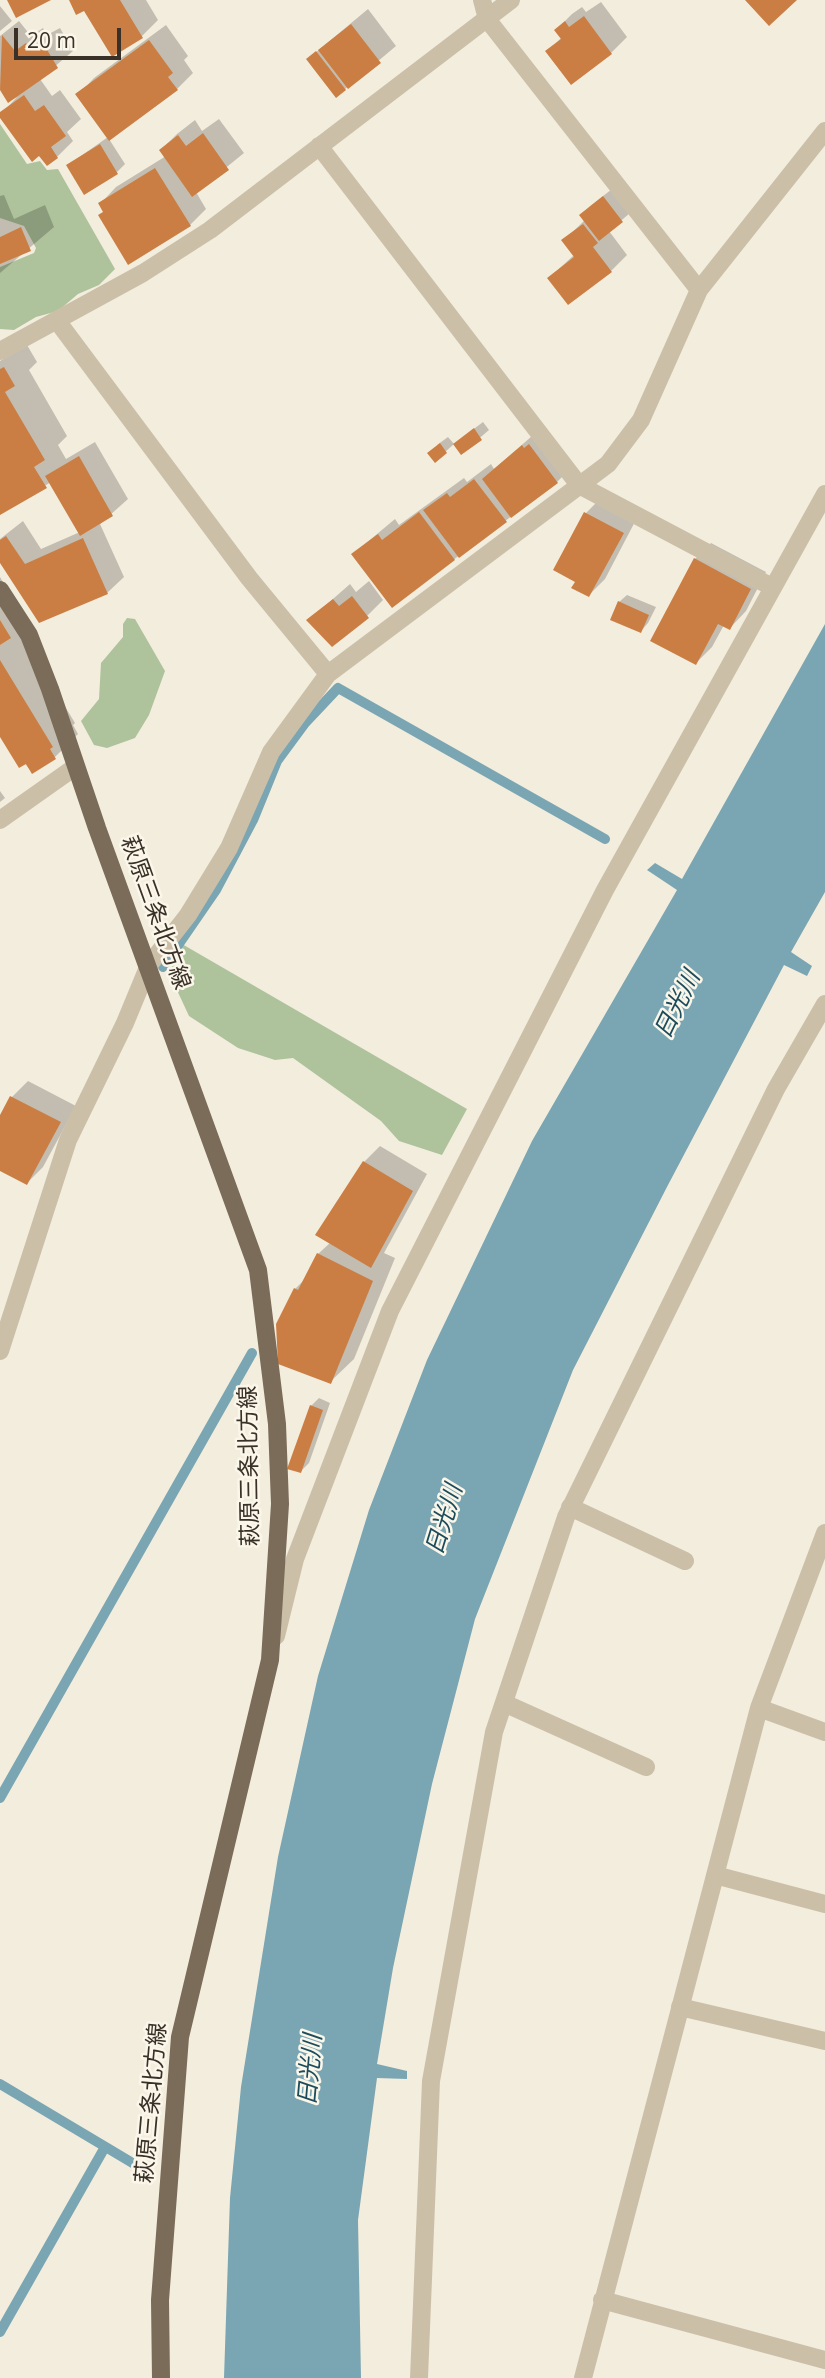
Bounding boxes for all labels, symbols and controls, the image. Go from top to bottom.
scale bar [18,14,124,58]
text: 20 m [27,26,76,54]
street label: 萩原三条北方線 [114,833,196,993]
water label: 日光川 [649,966,707,1044]
street label: 萩原三条北方線 [235,1385,265,1547]
water label: 日光川 [421,1481,469,1559]
street label: 萩原三条北方線 [131,2022,173,2184]
water label: 日光川 [294,2033,328,2107]

